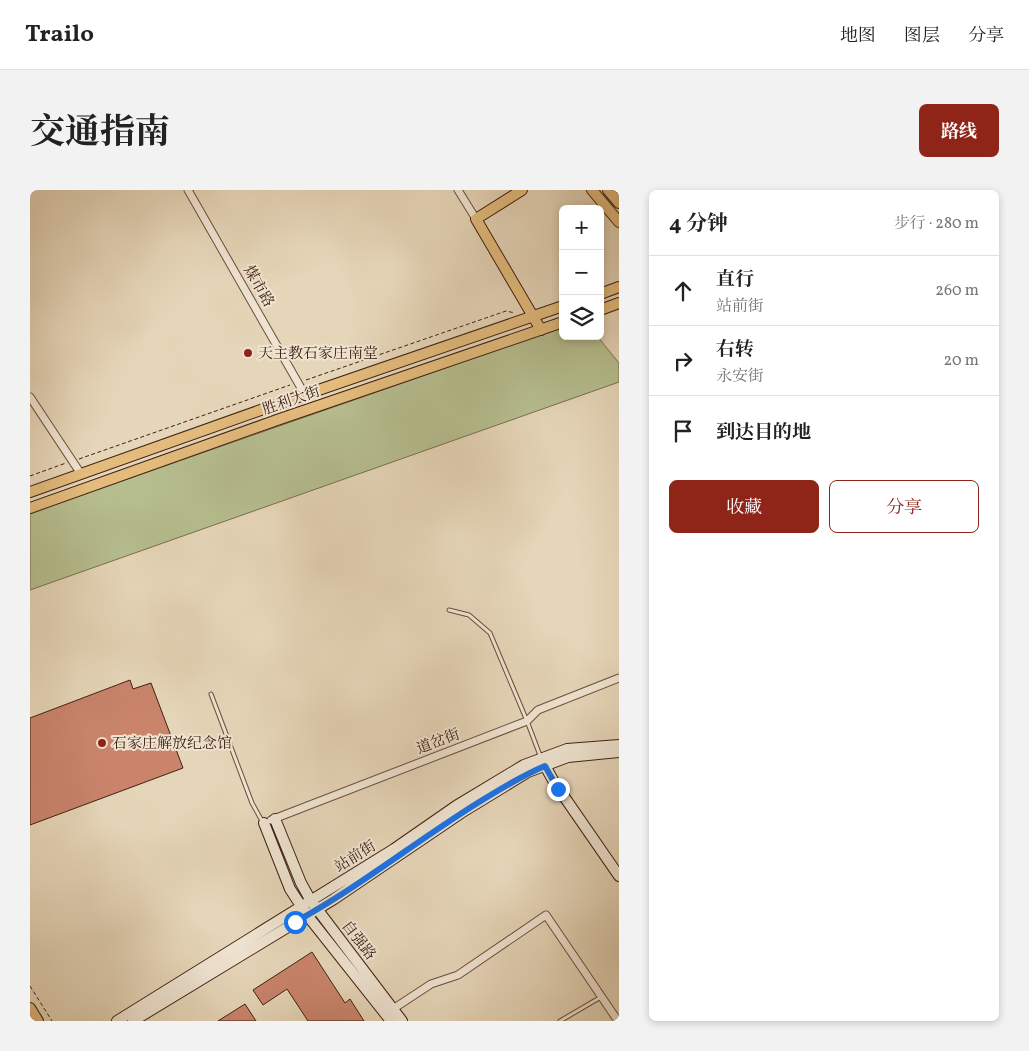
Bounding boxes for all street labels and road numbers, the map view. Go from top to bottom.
street label: 煤市路 [237,262,278,311]
street label: 胜利大街 [260,382,323,421]
street label: 道岔街 [414,725,463,760]
street label: 站前街 [331,836,380,878]
street label: 自强路 [336,917,380,965]

